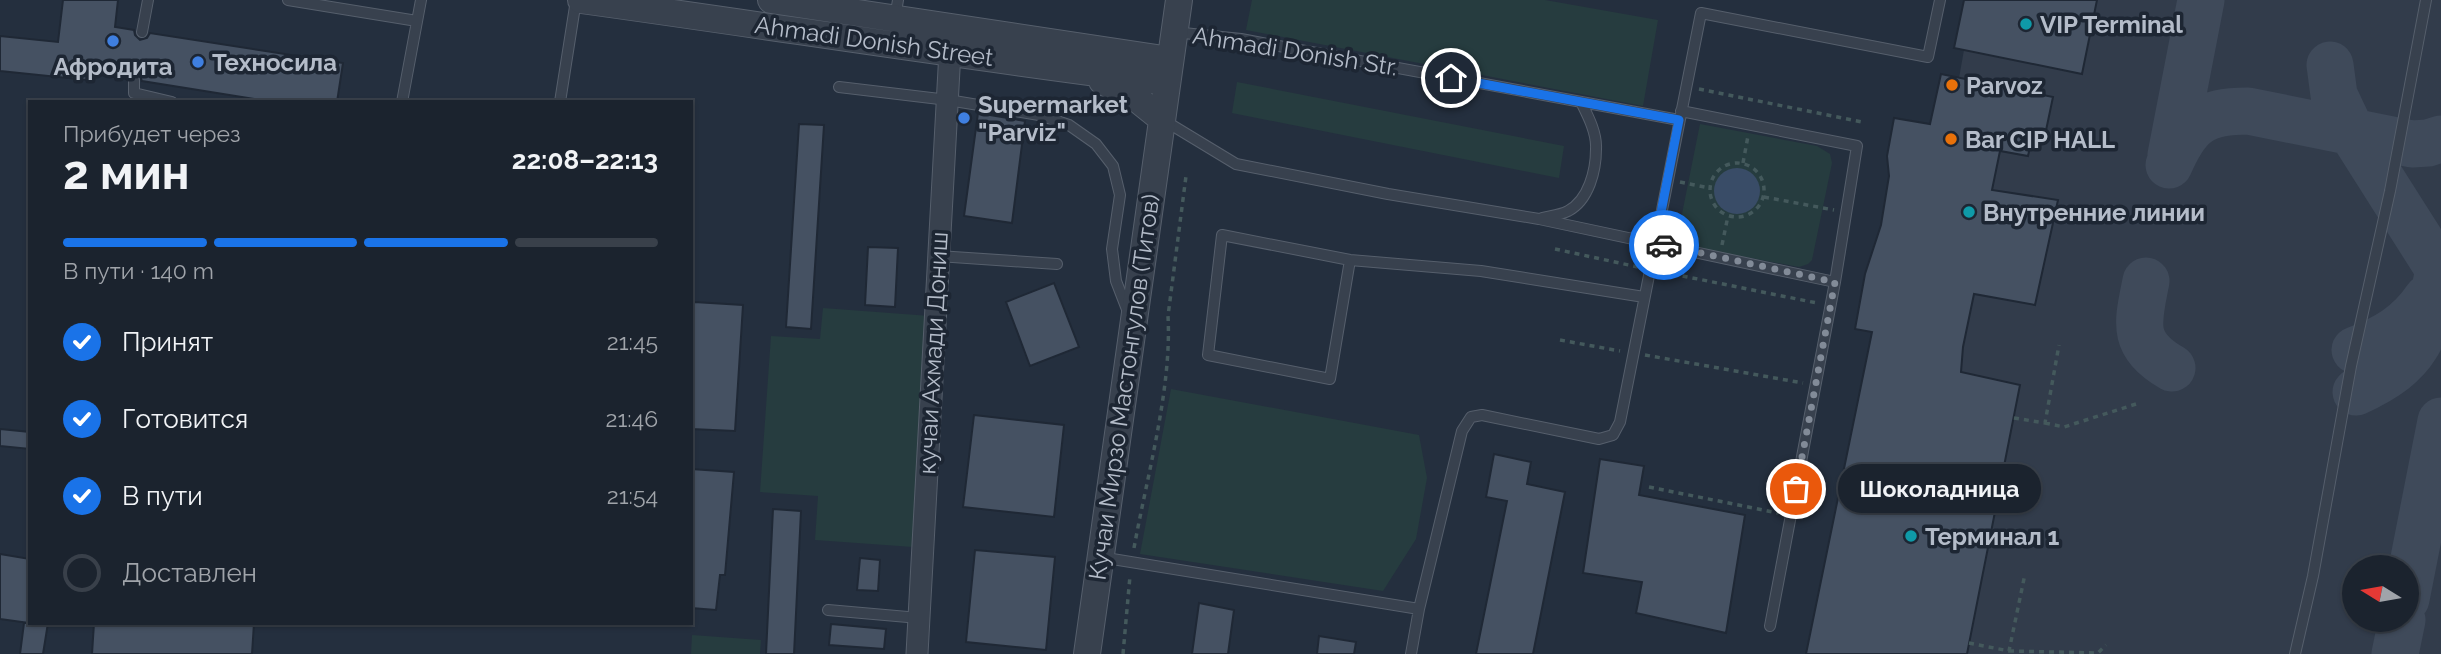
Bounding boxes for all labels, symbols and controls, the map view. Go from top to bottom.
street label: Ahmadi Donish Street [753,10,995,72]
place label: VIP Terminal [2040,10,2183,39]
marker: VIP Terminal [2018,16,2034,32]
street label: Ahmadi Donish Str. [1190,20,1400,82]
marker: Афродита [105,33,121,49]
place label: Техносила [212,48,337,77]
pin [1421,48,1481,108]
place label: Афродита [54,52,173,81]
marker: Техносила [190,54,206,70]
icon: home [1432,59,1470,97]
place label: Parvoz [1966,71,2043,100]
marker: Parvoz [1944,77,1960,93]
place label: Supermarket "Parviz" [978,90,1128,147]
marker: Supermarket "Parviz" [956,110,972,126]
text: Прибудет через [63,120,241,147]
place label: Bar CIP HALL [1965,125,2115,154]
marker: Bar CIP HALL [1943,131,1959,147]
text: 22:08–22:13 [512,145,658,175]
text: 2 мин [63,146,190,200]
street label: Кучаи Мирзо Мастонгулов (Титов) [1083,192,1165,582]
place label: Внутренние линии [1983,198,2205,227]
marker: Внутренние линии [1961,204,1977,220]
courier [1629,210,1699,280]
icon: car [1645,226,1683,264]
street label: кучаи Ахмади Дониш [912,231,954,475]
text: В пути · 140 m [63,257,214,284]
icon: check [63,323,101,361]
text: Принят [122,327,213,357]
text: 21:45 [607,328,658,355]
icon: check [63,400,101,438]
text: Готовится [122,404,248,434]
text: 21:46 [605,405,658,432]
pin [1766,459,1826,519]
callout: Шоколадница [1838,464,2041,514]
icon: bag [1777,470,1815,508]
text: Шоколадница [1860,475,2019,502]
icon: check [63,477,101,515]
text: В пути [122,481,203,511]
text: 21:54 [607,482,658,509]
place label: Терминал 1 [1925,522,2060,551]
marker: Терминал 1 [1903,528,1919,544]
north arrow [2342,555,2418,632]
map controls [2342,555,2419,632]
text: Доставлен [122,558,257,588]

